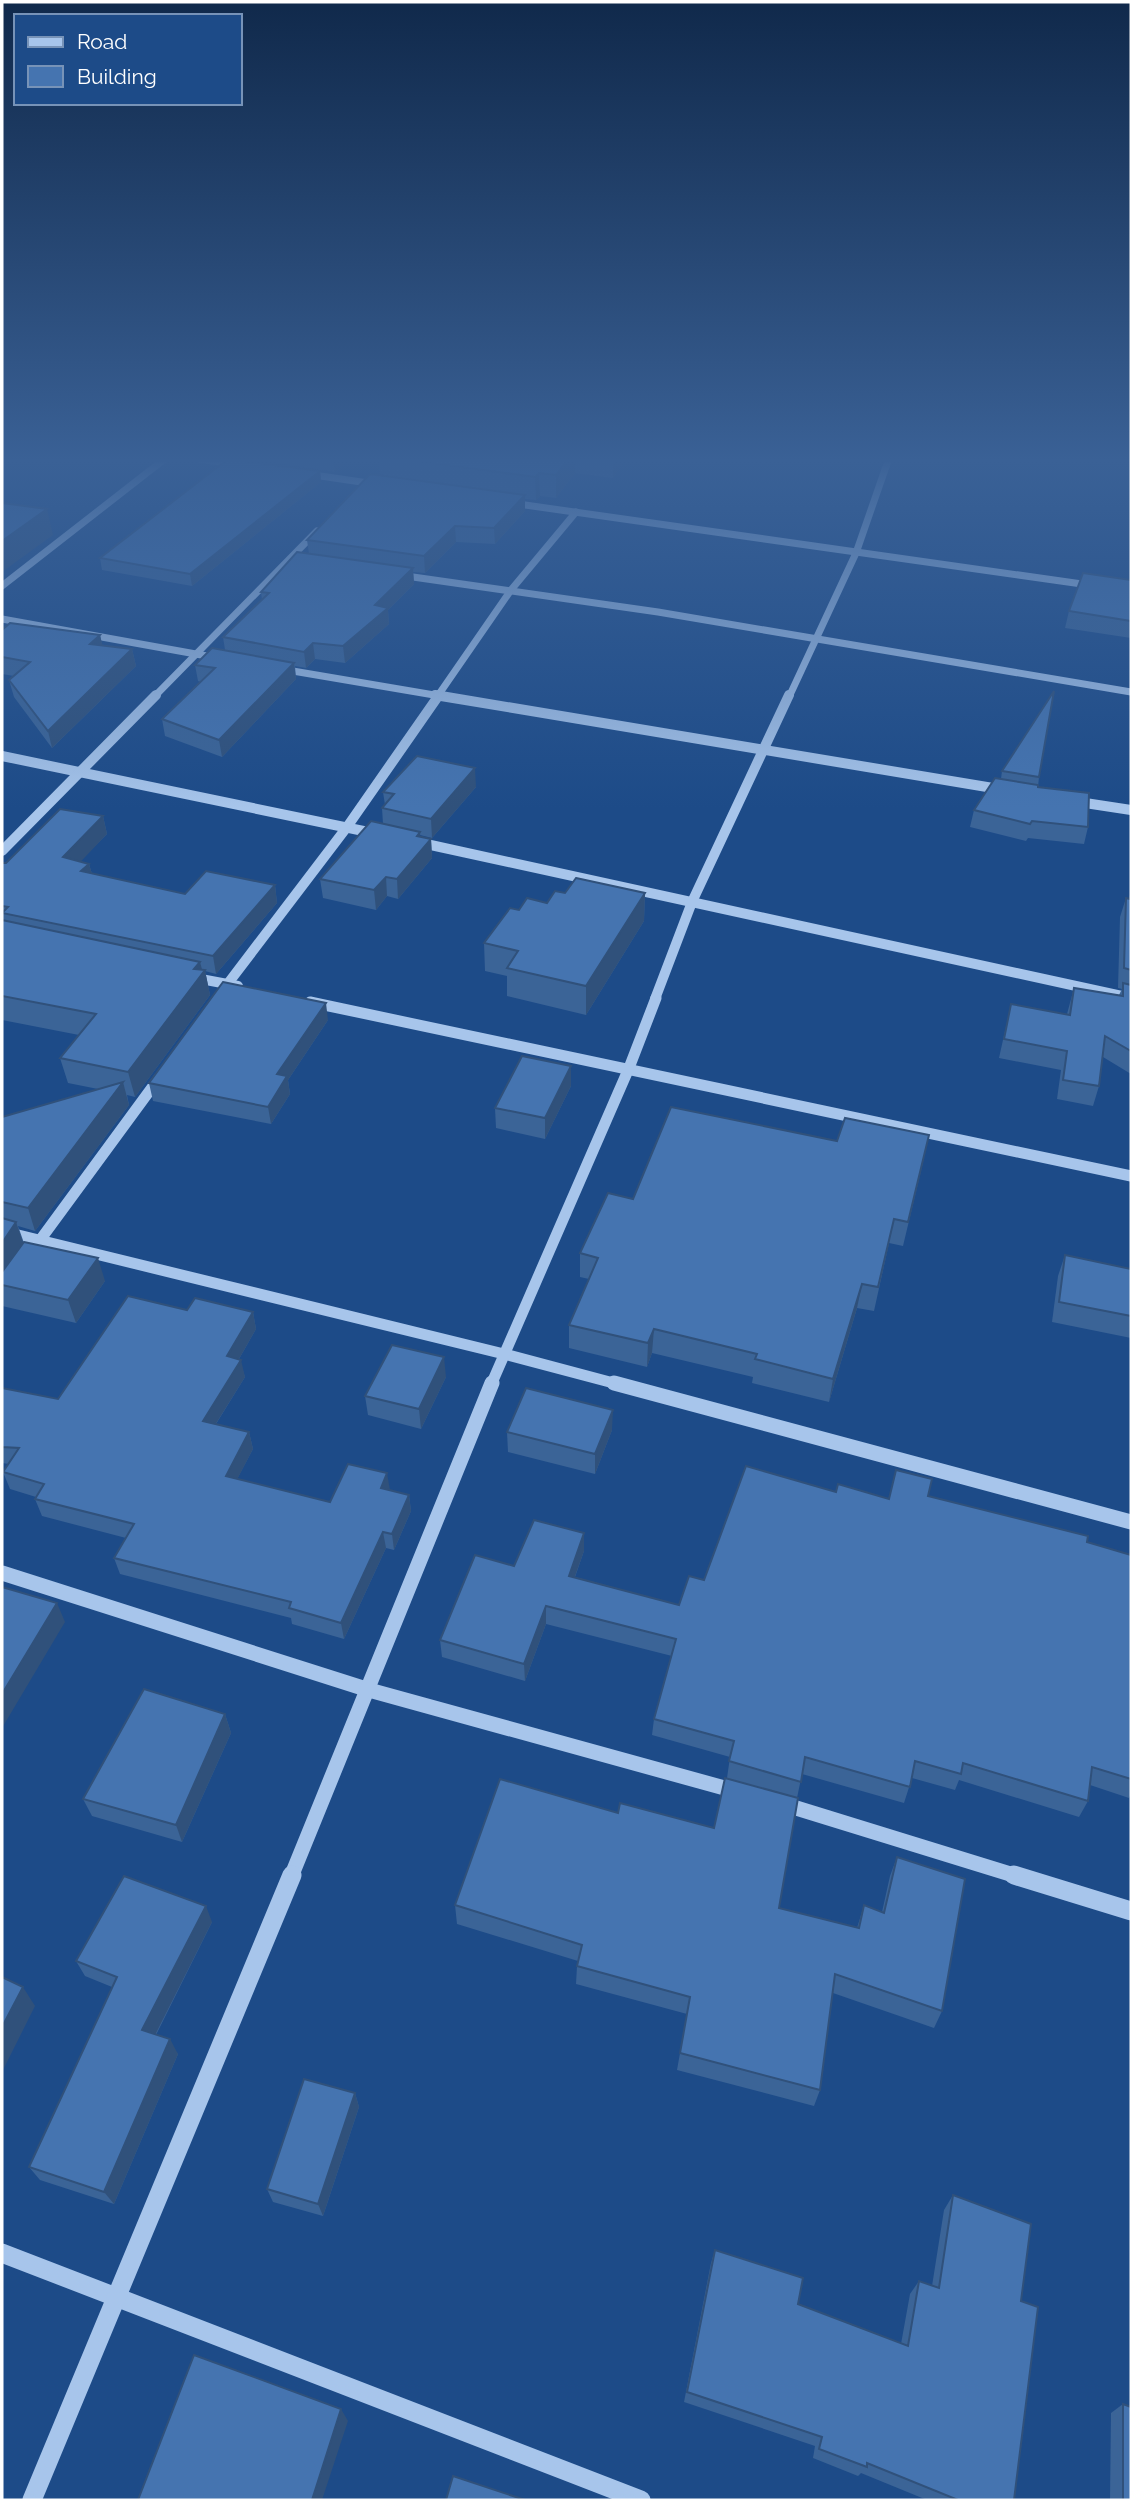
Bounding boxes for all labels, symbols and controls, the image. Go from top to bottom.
legend [14,14,242,105]
text: Road [77,29,127,54]
text: Building [77,64,157,89]

